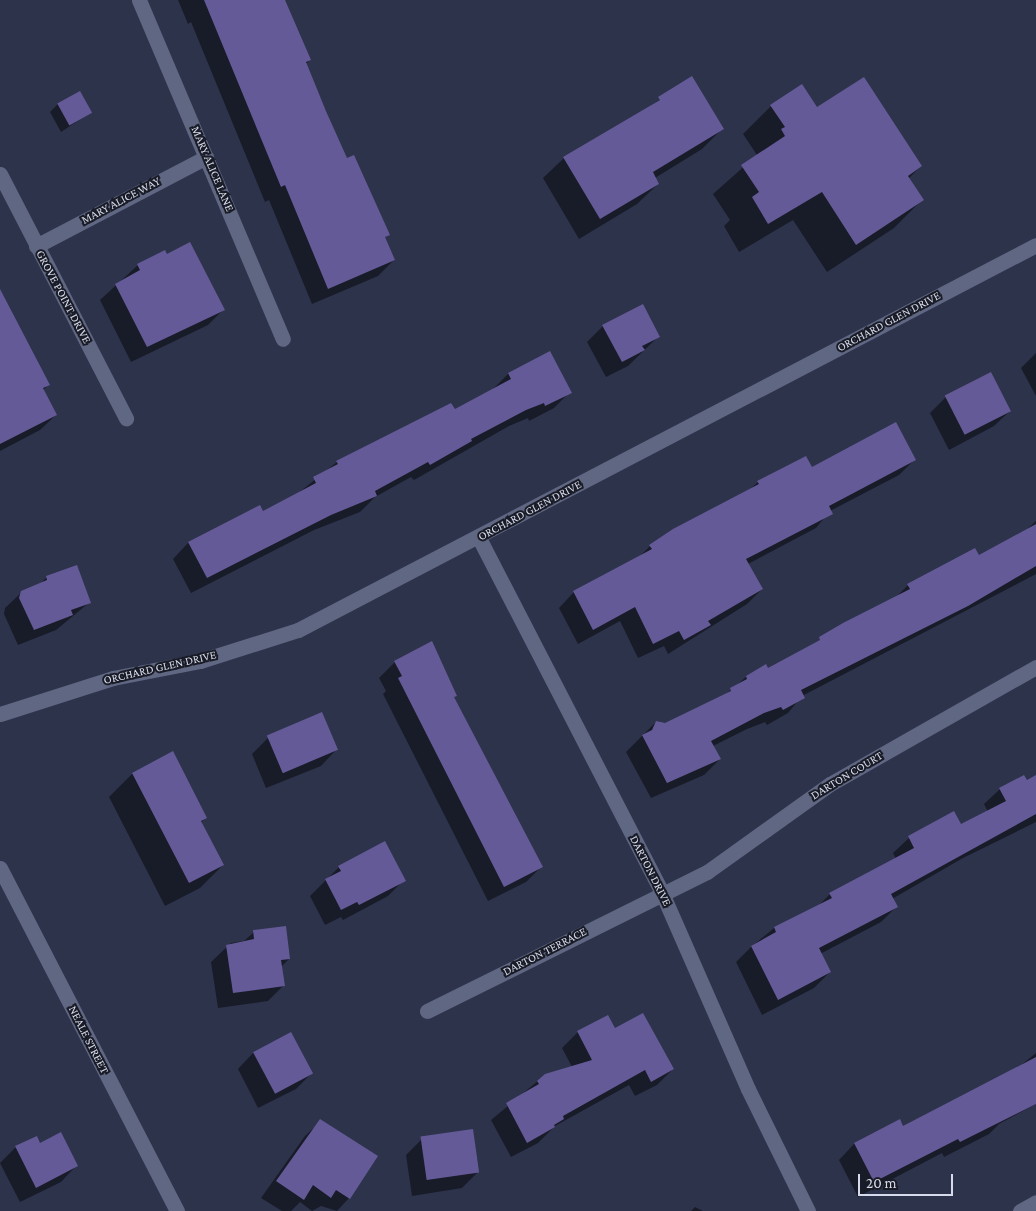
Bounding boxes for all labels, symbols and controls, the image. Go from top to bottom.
street label: MARY ALICE LANE [188,124,236,214]
street label: MARY ALICE WAY [79,174,163,228]
street label: GROVE POINT DRIVE [32,248,94,346]
street label: ORCHARD GLEN DRIVE [835,289,943,355]
street label: ORCHARD GLEN DRIVE [476,478,584,544]
street label: ORCHARD GLEN DRIVE [102,648,218,688]
street label: DARTON COURT [808,749,886,803]
street label: DARTON DRIVE [626,833,674,909]
street label: DARTON TERRACE [501,925,589,979]
street label: NEALE STREET [65,1004,111,1076]
scale bar [861,1164,956,1196]
text: 20 m [866,1175,897,1191]

